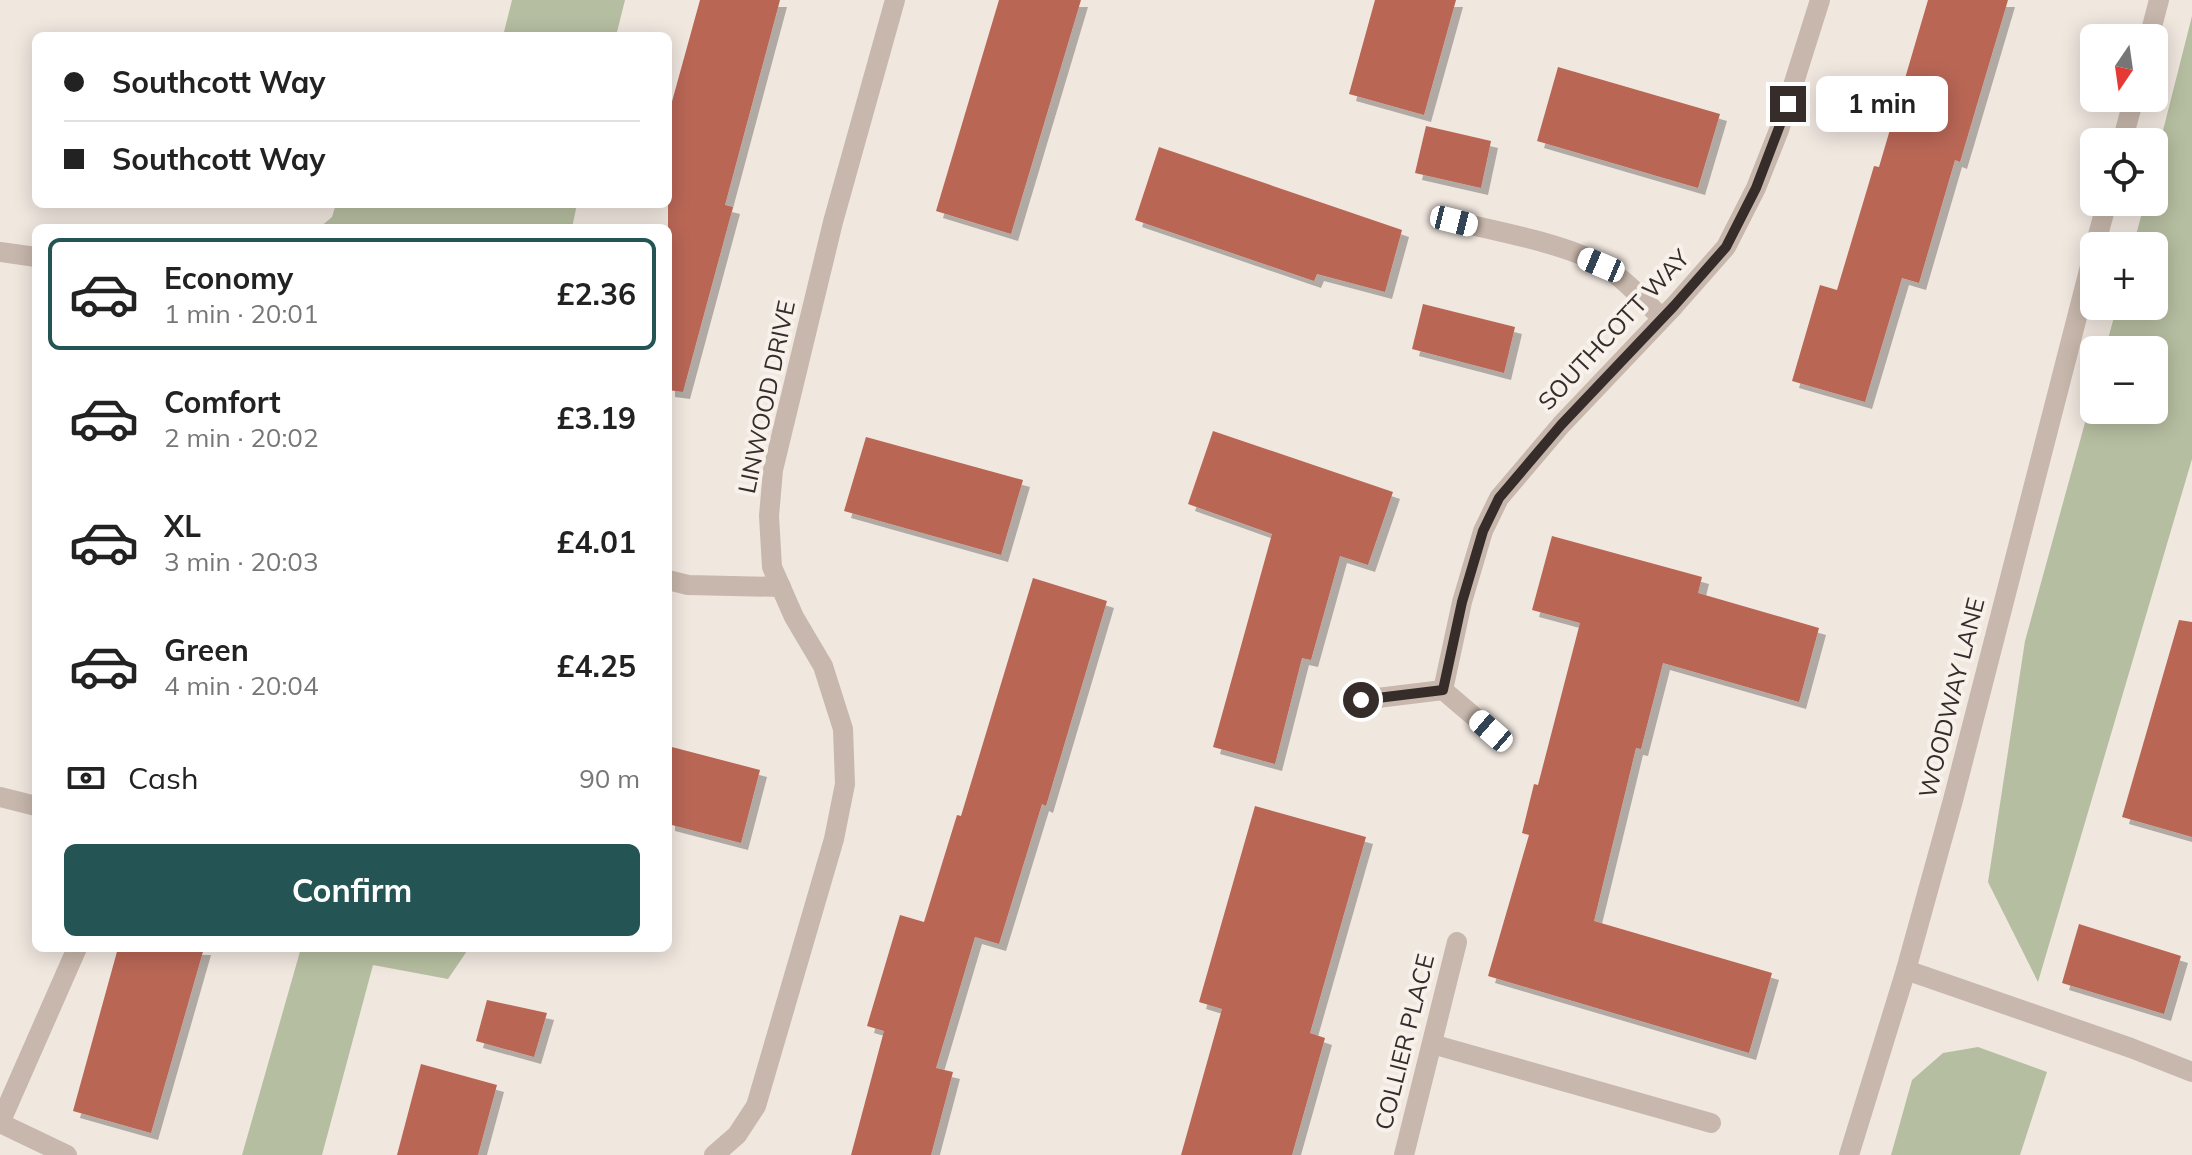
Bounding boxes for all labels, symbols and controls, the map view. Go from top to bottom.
north arrow [2080,24,2168,112]
map controls [2080,24,2168,424]
text: Southcott Way [112,63,326,101]
callout: 1 min [1816,76,1948,132]
route end [1770,86,1806,122]
text: 1 min [1848,87,1916,120]
button: locate [2080,128,2168,216]
text: Southcott Way [112,140,326,178]
car [1428,204,1480,238]
button: + [2080,232,2168,320]
street label: SOUTHCOTT WAY [1531,242,1696,416]
car [1574,245,1628,285]
icon: car [68,258,140,330]
text: Economy [164,259,293,297]
text: £2.36 [557,275,636,313]
text: 1 min · 20:01 [164,297,319,330]
street label: LINWOOD DRIVE [731,298,801,496]
button: − [2080,336,2168,424]
icon: car [68,382,140,454]
text: Comfort [164,383,281,421]
text: £3.19 [557,399,636,437]
text: 2 min · 20:02 [164,421,319,454]
icon: car [68,506,140,578]
text: XL [164,507,201,545]
text: £4.01 [557,523,636,561]
text: 3 min · 20:03 [164,545,319,578]
street label: WOODWAY LANE [1912,594,1990,801]
icon: car [68,630,140,702]
text: Green [164,631,249,669]
text: £4.25 [557,647,636,685]
text: 4 min · 20:04 [164,669,319,702]
route start [1343,682,1379,718]
car [1465,706,1517,756]
icon: cash [64,756,108,800]
text: Cash [128,759,199,797]
text: 90 m [579,762,640,795]
button: Confirm [64,844,640,936]
street label: COLLIER PLACE [1368,951,1440,1133]

